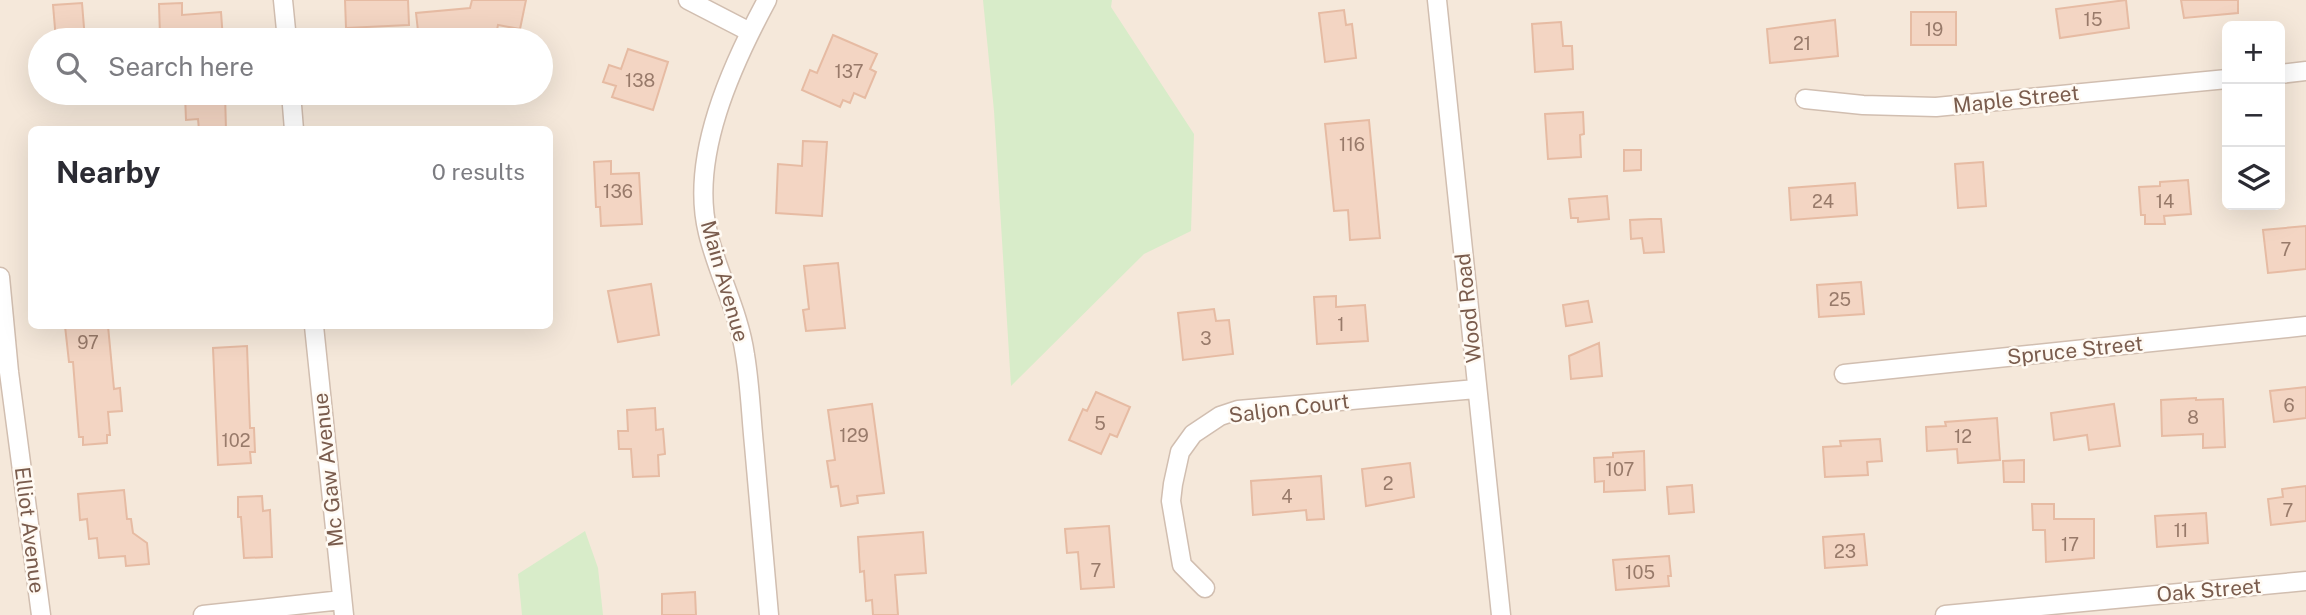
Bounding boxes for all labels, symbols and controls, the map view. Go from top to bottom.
house number: 15 [2084,9,2102,30]
house number: 19 [1925,19,1943,40]
map controls [2222,21,2285,210]
button: + [2222,21,2285,84]
search box [28,28,553,105]
house number: 21 [1793,33,1811,54]
icon: search [52,48,90,86]
text: Search here [108,51,254,82]
house number: 137 [834,61,864,82]
house number: 138 [625,70,655,91]
street label: Maple Street [1952,80,2080,118]
button: − [2222,84,2285,147]
house number: 116 [1339,134,1365,155]
button: layers [2222,147,2285,210]
text: Nearby [56,154,160,190]
text: 0 results [432,158,525,185]
house number: 136 [603,181,633,202]
house number: 24 [1812,191,1834,212]
house number: 14 [2156,191,2174,212]
street label: Main Avenue [696,218,754,344]
house number: 7 [2281,239,2291,260]
street label: Wood Road [1450,252,1486,364]
house number: 25 [1829,289,1851,310]
house number: 1 [1337,314,1345,335]
house number: 3 [1200,328,1212,349]
street label: Spruce Street [2006,330,2144,370]
house number: 97 [77,332,99,353]
street label: Saljon Court [1227,388,1351,428]
street label: Mc Gaw Avenue [307,392,349,548]
house number: 6 [2283,395,2295,416]
house number: 8 [2187,407,2199,428]
house number: 5 [1094,413,1106,434]
house number: 129 [839,425,869,446]
house number: 12 [1954,426,1972,447]
house number: 102 [221,430,251,451]
house number: 107 [1606,459,1634,480]
street label: Elliot Avenue [10,465,50,595]
house number: 2 [1383,473,1393,494]
house number: 4 [1281,486,1293,507]
house number: 7 [2283,500,2293,521]
house number: 11 [2174,520,2188,541]
house number: 17 [2061,534,2079,555]
house number: 23 [1834,541,1856,562]
house number: 7 [1091,560,1101,581]
house number: 105 [1625,562,1655,583]
street label: Oak Street [2156,573,2262,607]

